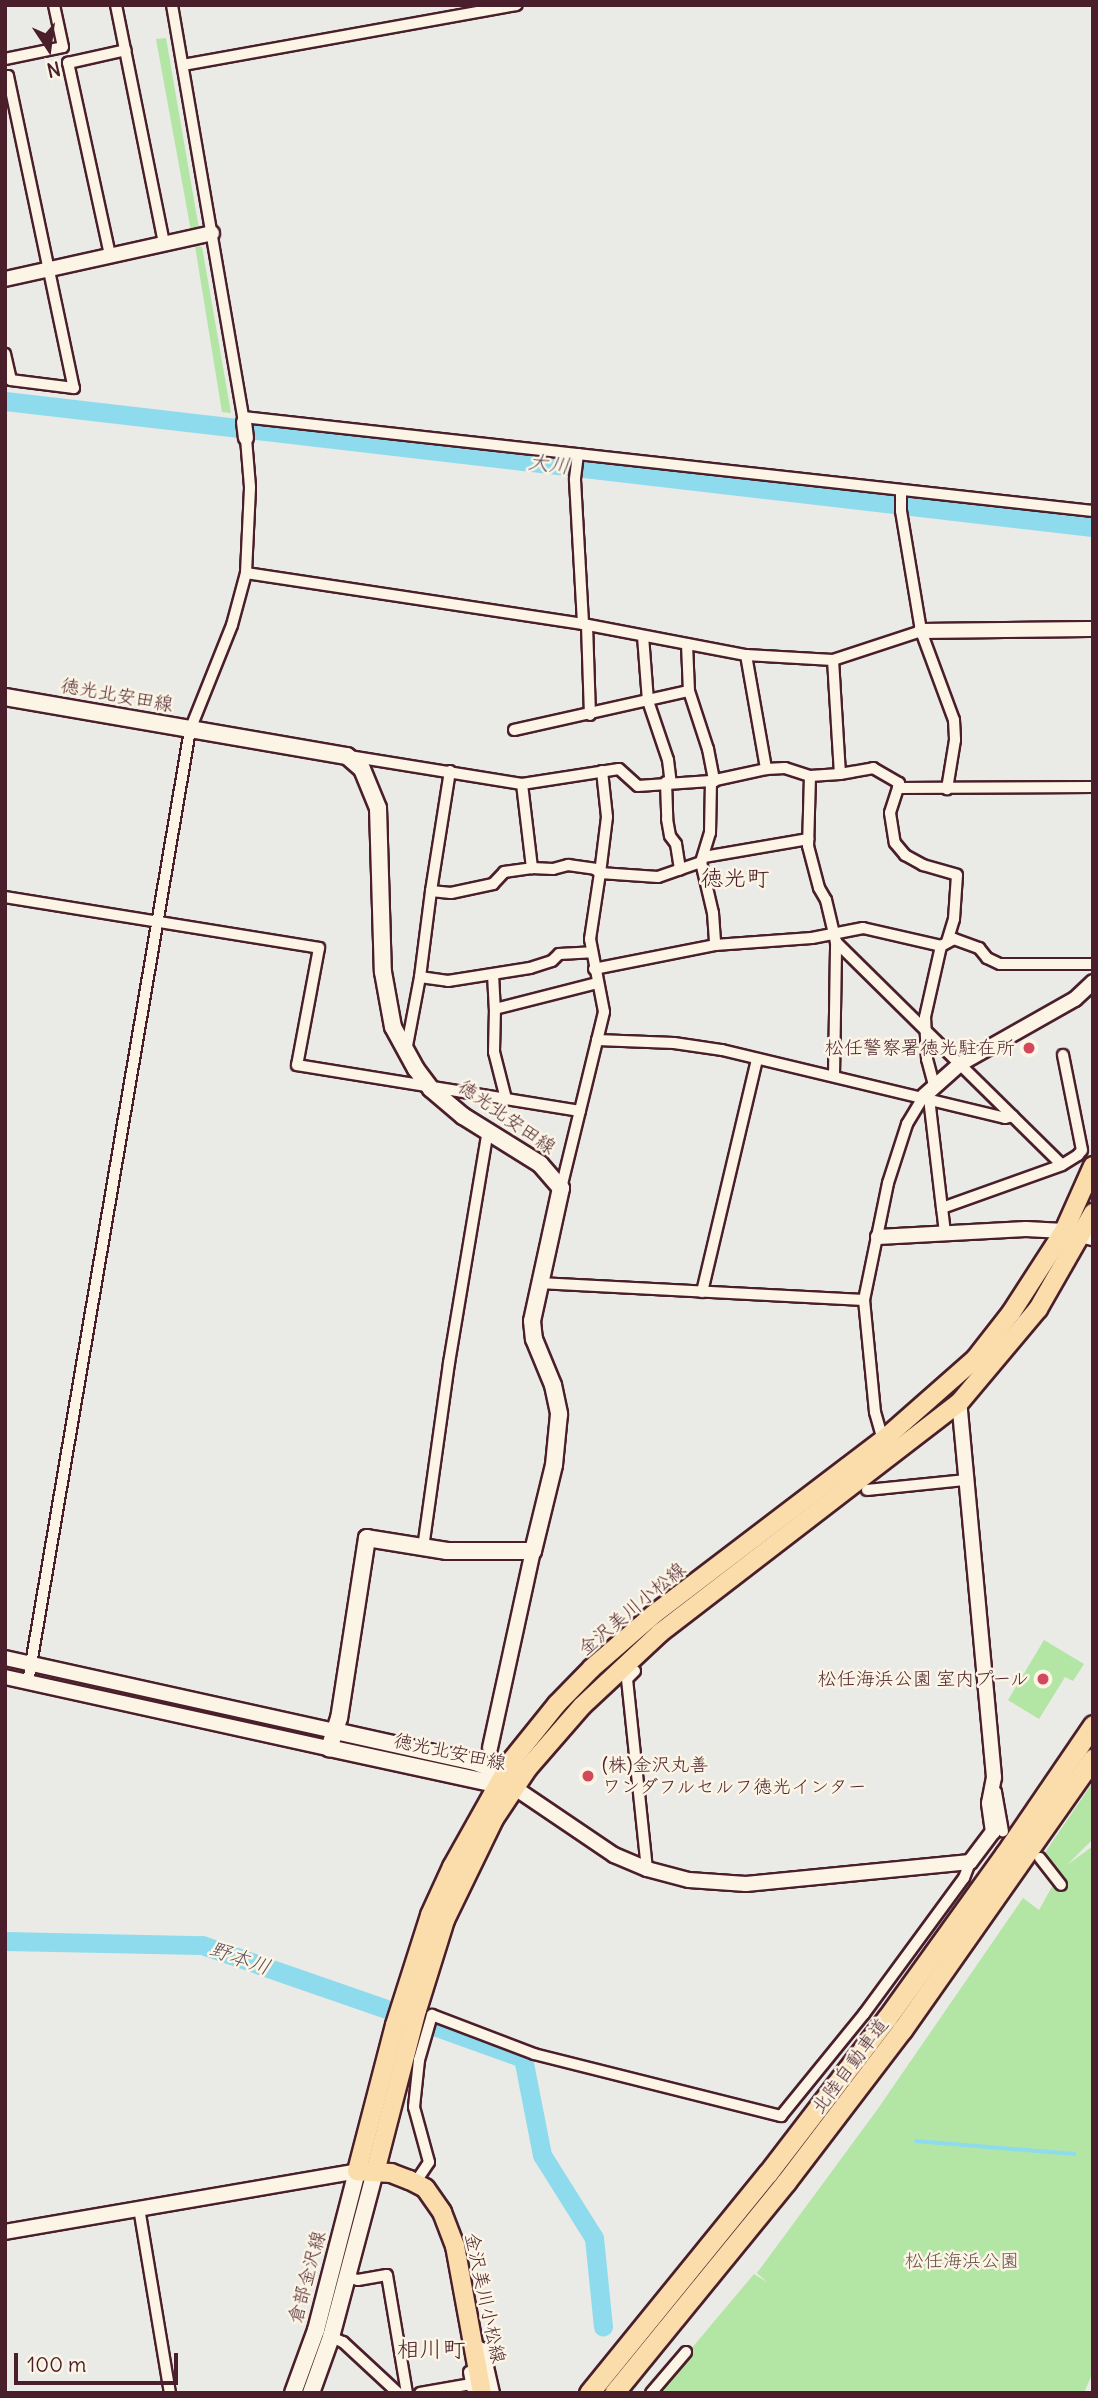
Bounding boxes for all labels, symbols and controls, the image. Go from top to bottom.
north arrow [14,14,84,84]
text: N [45,56,63,83]
water label: 大川 [527,449,571,479]
street label: 徳光北安田線 [59,674,175,716]
district label: 徳光町 [701,864,769,892]
place label: 松任警察署徳光駐在所 [825,1037,1015,1059]
marker: 松任警察署徳光駐在所 [1021,1040,1037,1056]
street label: 徳光北安田線 [454,1075,560,1159]
street label: 金沢美川小松線 [574,1558,690,1660]
place label: 松任海浜公園 室内プール [817,1668,1029,1690]
marker: 松任海浜公園 室内プール [1035,1671,1051,1687]
street label: 徳光北安田線 [392,1729,508,1775]
place label: (株)金沢丸善 ワンダフルセルフ徳光インター [602,1754,868,1798]
marker: (株)金沢丸善 ワンダフルセルフ徳光インター [580,1768,596,1784]
water label: 野本川 [206,1936,274,1980]
street label: 北陸自動車道 [807,2014,893,2118]
street label: 倉部金沢線 [284,2228,330,2326]
street label: 金沢美川小松線 [460,2231,510,2365]
park label: 松任海浜公園 [905,2250,1019,2272]
district label: 相川町 [397,2335,465,2363]
scale bar [18,2338,182,2382]
text: 100 m [27,2351,86,2378]

